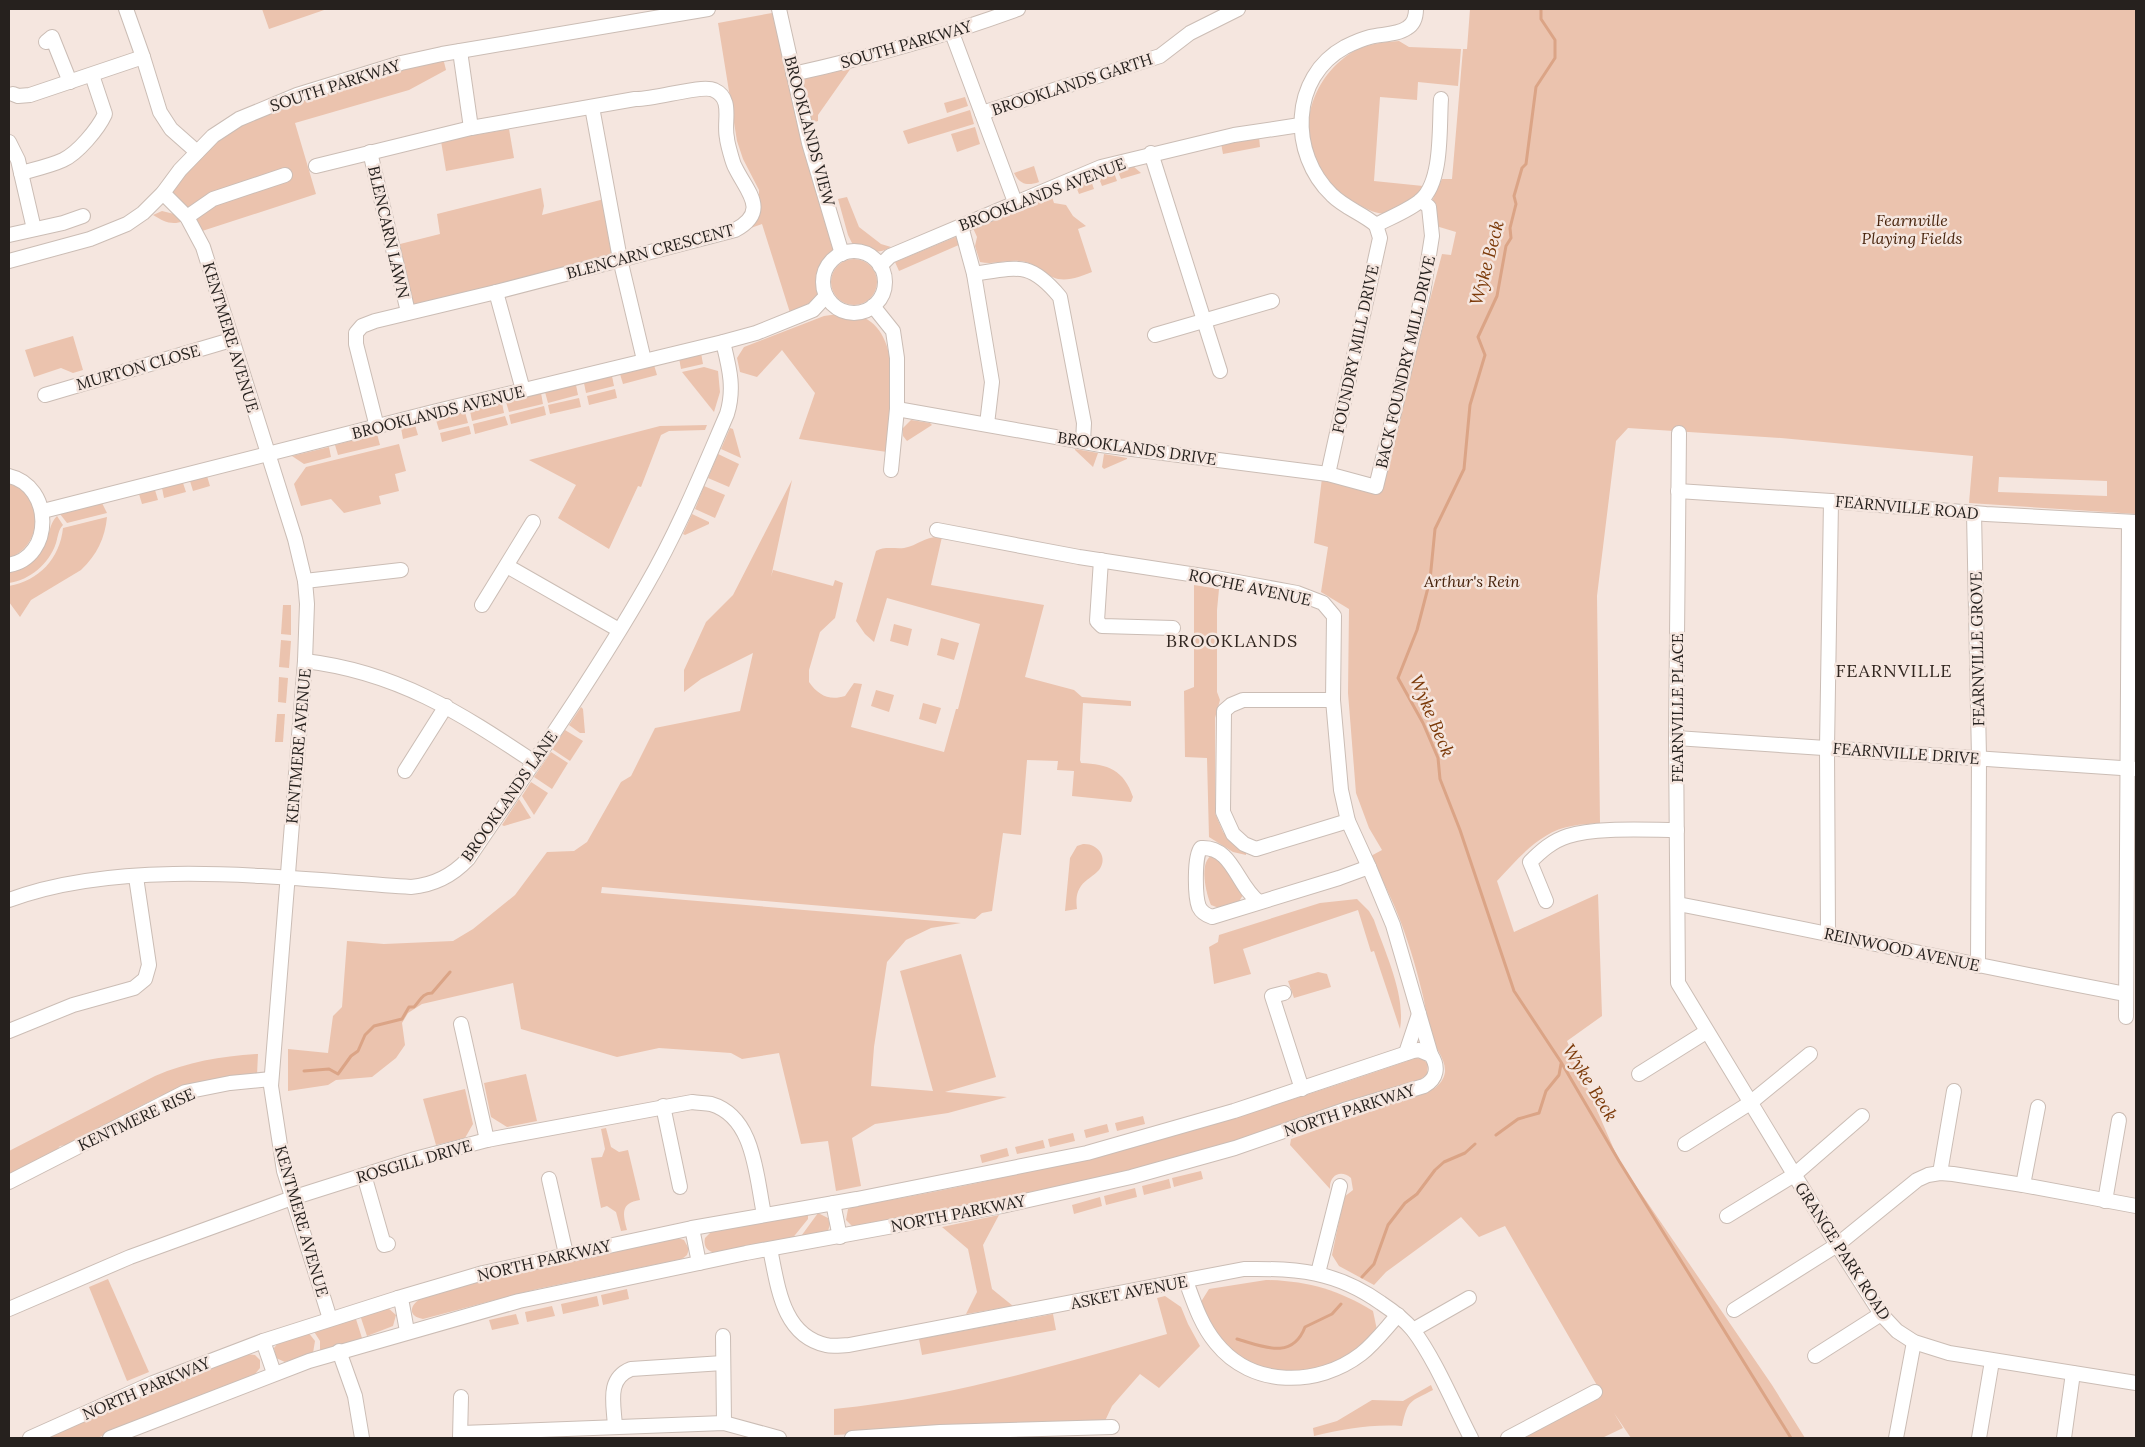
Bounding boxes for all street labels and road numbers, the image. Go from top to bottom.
street label: SOUTH PARKWAY [838,15,975,72]
street label: BROOKLANDS GARTH [989,49,1155,119]
street label: SOUTH PARKWAY [267,54,403,115]
street label: BROOKLANDS VIEW [780,54,840,209]
street label: BROOKLANDS AVENUE [956,153,1128,235]
street label: BLENCARN LAWN [364,164,414,300]
street label: BLENCARN CRESCENT [564,219,736,283]
street label: BACK FOUNDRY MILL DRIVE [1371,254,1439,470]
street label: KENTMERE AVENUE [199,259,263,415]
street label: FOUNDRY MILL DRIVE [1327,263,1383,435]
street label: MURTON CLOSE [74,340,202,394]
street label: BROOKLANDS AVENUE [350,381,526,443]
street label: BROOKLANDS DRIVE [1056,427,1218,469]
street label: FEARNVILLE ROAD [1834,491,1980,523]
street label: ROCHE AVENUE [1187,564,1313,610]
street label: FEARNVILLE GROVE [1966,572,1988,726]
street label: FEARNVILLE PLACE [1667,633,1687,783]
street label: KENTMERE AVENUE [281,667,315,825]
street label: BROOKLANDS LANE [456,727,562,865]
street label: FEARNVILLE DRIVE [1832,738,1980,768]
street label: REINWOOD AVENUE [1822,923,1982,975]
street label: NORTH PARKWAY [1281,1079,1418,1141]
street label: KENTMERE RISE [74,1083,198,1155]
street label: ROSGILL DRIVE [354,1135,474,1187]
street label: KENTMERE AVENUE [271,1143,333,1299]
street label: GRANGE PARK ROAD [1791,1178,1895,1324]
street label: NORTH PARKWAY [889,1190,1028,1236]
street label: NORTH PARKWAY [475,1235,614,1285]
street label: ASKET AVENUE [1068,1271,1189,1313]
street label: NORTH PARKWAY [79,1352,214,1424]

